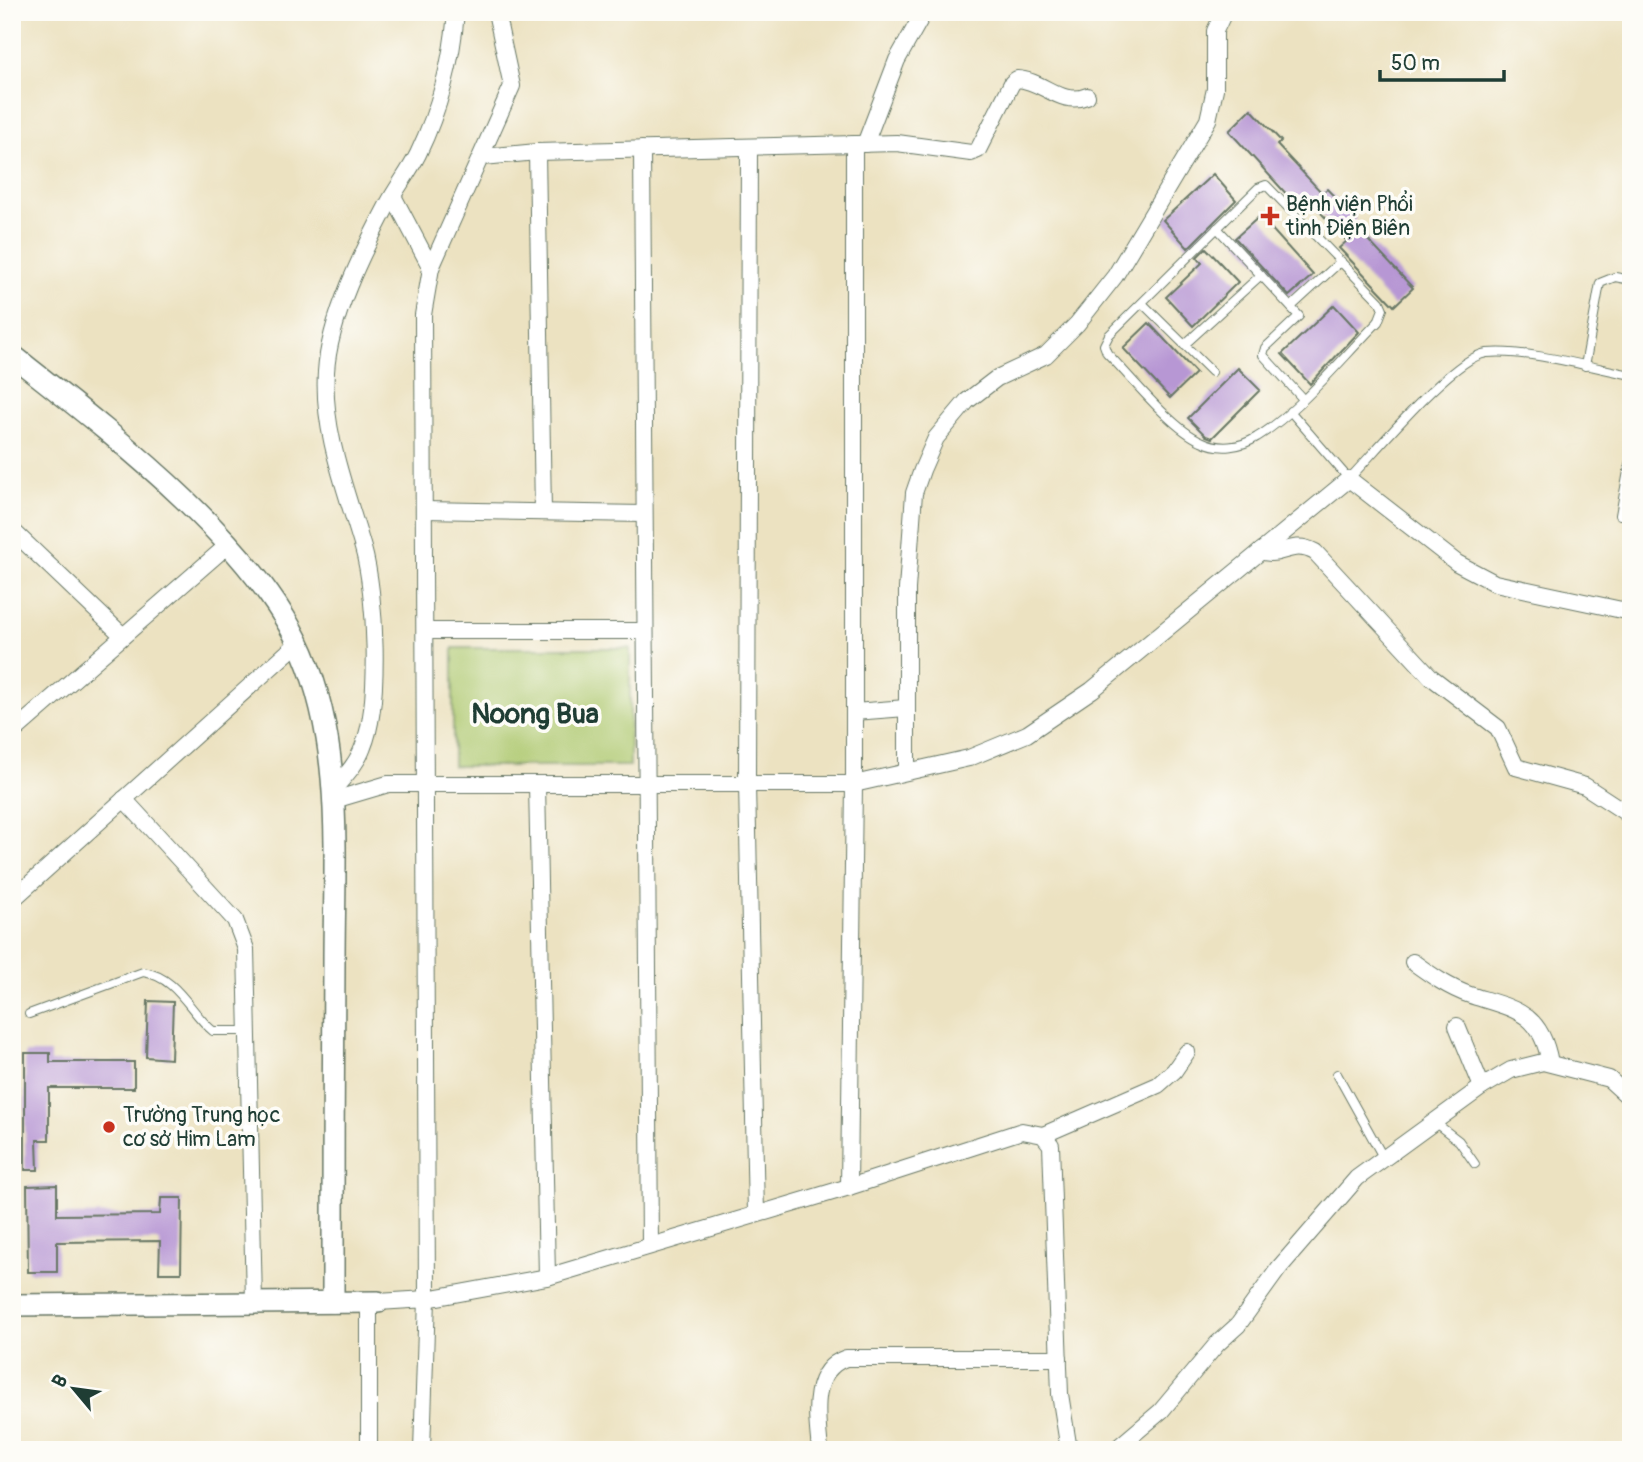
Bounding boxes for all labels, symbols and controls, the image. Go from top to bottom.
scale bar [1380,38,1505,82]
text: 50 m [1391,50,1440,77]
place label: Bệnh viện Phổi tỉnh Điện Biên [1285,190,1413,242]
marker: Bệnh viện Phổi tỉnh Điện Biên [1260,206,1280,226]
district label: Noong Bua [471,697,599,732]
place label: Trường Trung học cơ sở Him Lam [123,1102,281,1153]
marker: Trường Trung học cơ sở Him Lam [101,1119,117,1135]
north arrow [38,1354,108,1424]
text: B [47,1371,73,1392]

